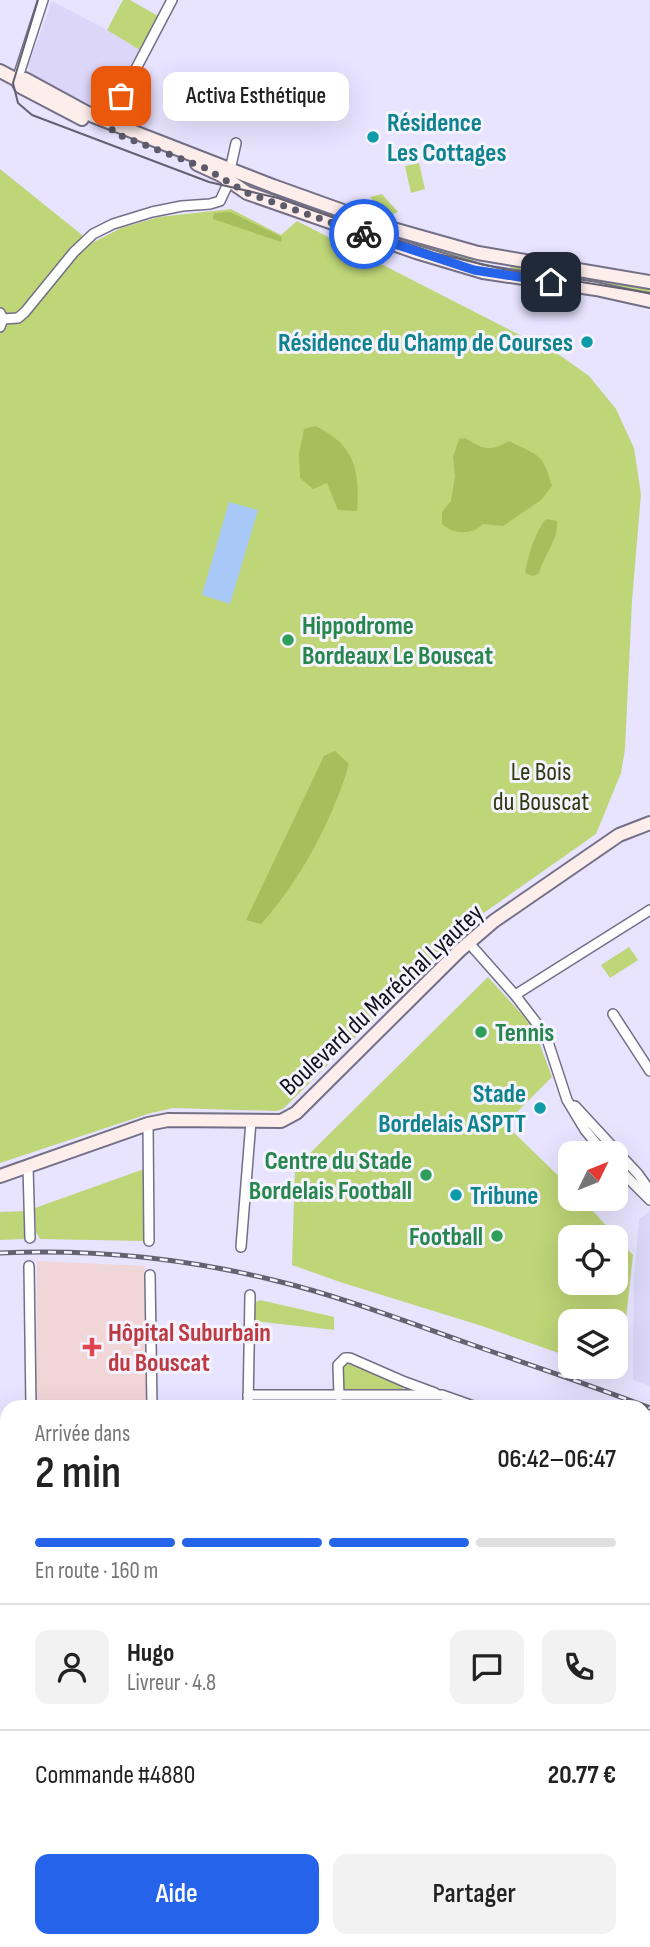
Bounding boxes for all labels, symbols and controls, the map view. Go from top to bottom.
pin [91,66,151,126]
callout: Activa Esthétique [163,72,348,120]
icon: bag [102,77,140,115]
text: Activa Esthétique [186,82,326,110]
place label: Résidence Les Cottages [387,108,506,169]
marker: Résidence Les Cottages [365,129,381,145]
courier [329,199,399,269]
icon: bike [345,215,383,253]
pin [521,252,581,312]
icon: home [532,263,570,301]
place label: Résidence du Champ de Courses [278,328,573,359]
marker: Résidence du Champ de Courses [579,334,595,350]
place label: Hippodrome Bordeaux Le Bouscat [302,611,493,672]
marker: Hippodrome Bordeaux Le Bouscat [280,632,296,648]
park label: Le Bois du Bouscat [493,757,589,818]
street label: Boulevard du Maréchal Lyautey [274,898,490,1102]
place label: Tennis [495,1018,554,1049]
marker: Tennis [473,1024,489,1040]
place label: Stade Bordelais ASPTT [378,1079,526,1140]
marker: Stade Bordelais ASPTT [532,1100,548,1116]
north arrow [558,1141,628,1211]
map controls [558,1141,628,1379]
place label: Centre du Stade Bordelais Football [249,1146,412,1207]
marker: Centre du Stade Bordelais Football [418,1167,434,1183]
place label: Tribune [470,1181,538,1212]
marker: Tribune [448,1187,464,1203]
place label: Football [409,1222,483,1253]
button: locate [558,1225,628,1295]
marker: Football [489,1228,505,1244]
button: layers [558,1309,628,1379]
place label: Hôpital Suburbain du Bouscat [108,1318,271,1379]
marker: Hôpital Suburbain du Bouscat [82,1337,102,1357]
text: Arrivée dans [35,1420,130,1448]
text: 06:42–06:47 [497,1444,616,1475]
text: 2 min [35,1446,121,1501]
text: En route · 160 m [35,1557,158,1585]
button: person [35,1630,109,1704]
button: chat [450,1630,524,1704]
button: phone [542,1630,616,1704]
text: Hugo [127,1638,174,1669]
text: Livreur · 4.8 [127,1669,216,1697]
text: Commande #4880 [35,1760,195,1791]
text: 20.77 € [548,1760,616,1791]
button: Aide [35,1854,319,1934]
button: Partager [333,1854,616,1934]

